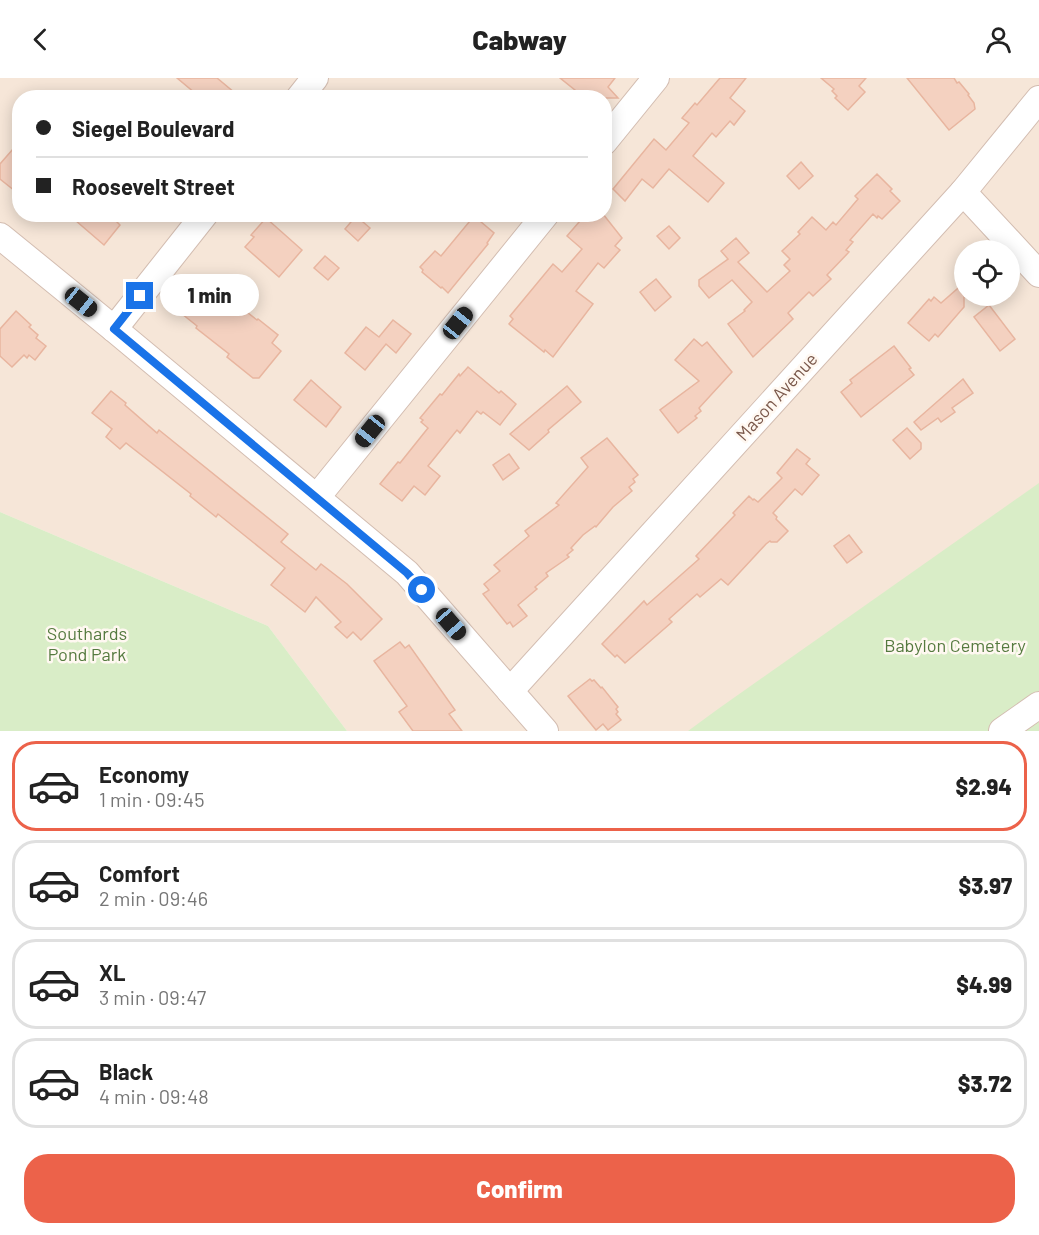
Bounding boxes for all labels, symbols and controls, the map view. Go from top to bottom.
icon: back [24,23,57,56]
text: Cabway [472,23,567,55]
icon: person [982,23,1015,56]
text: Siegel Boulevard [72,115,234,141]
text: Roosevelt Street [72,173,235,199]
map controls [954,240,1020,306]
button: locate [954,240,1020,306]
callout: 1 min [161,275,260,317]
route end [126,282,153,309]
text: 1 min [188,283,231,307]
car [61,284,101,320]
car [440,303,476,343]
street label: Mason Avenue [731,348,822,445]
car [352,411,388,451]
route start [408,576,435,603]
car [432,605,470,643]
park label: Southards Pond Park [47,622,127,665]
park label: Babylon Cemetery [884,634,1026,656]
icon: car [27,759,81,813]
text: Economy [99,761,189,787]
text: $2.94 [955,773,1012,799]
text: 1 min · 09:45 [99,787,204,811]
icon: car [27,858,81,912]
text: Comfort [99,860,180,886]
text: $3.97 [959,872,1012,898]
text: 2 min · 09:46 [99,886,208,910]
icon: car [27,957,81,1011]
text: XL [99,959,125,985]
text: $4.99 [956,971,1012,997]
text: 3 min · 09:47 [99,985,206,1009]
icon: car [27,1056,81,1110]
text: Black [99,1058,153,1084]
text: $3.72 [958,1070,1012,1096]
text: 4 min · 09:48 [99,1084,209,1108]
button: Confirm [24,1154,1015,1223]

